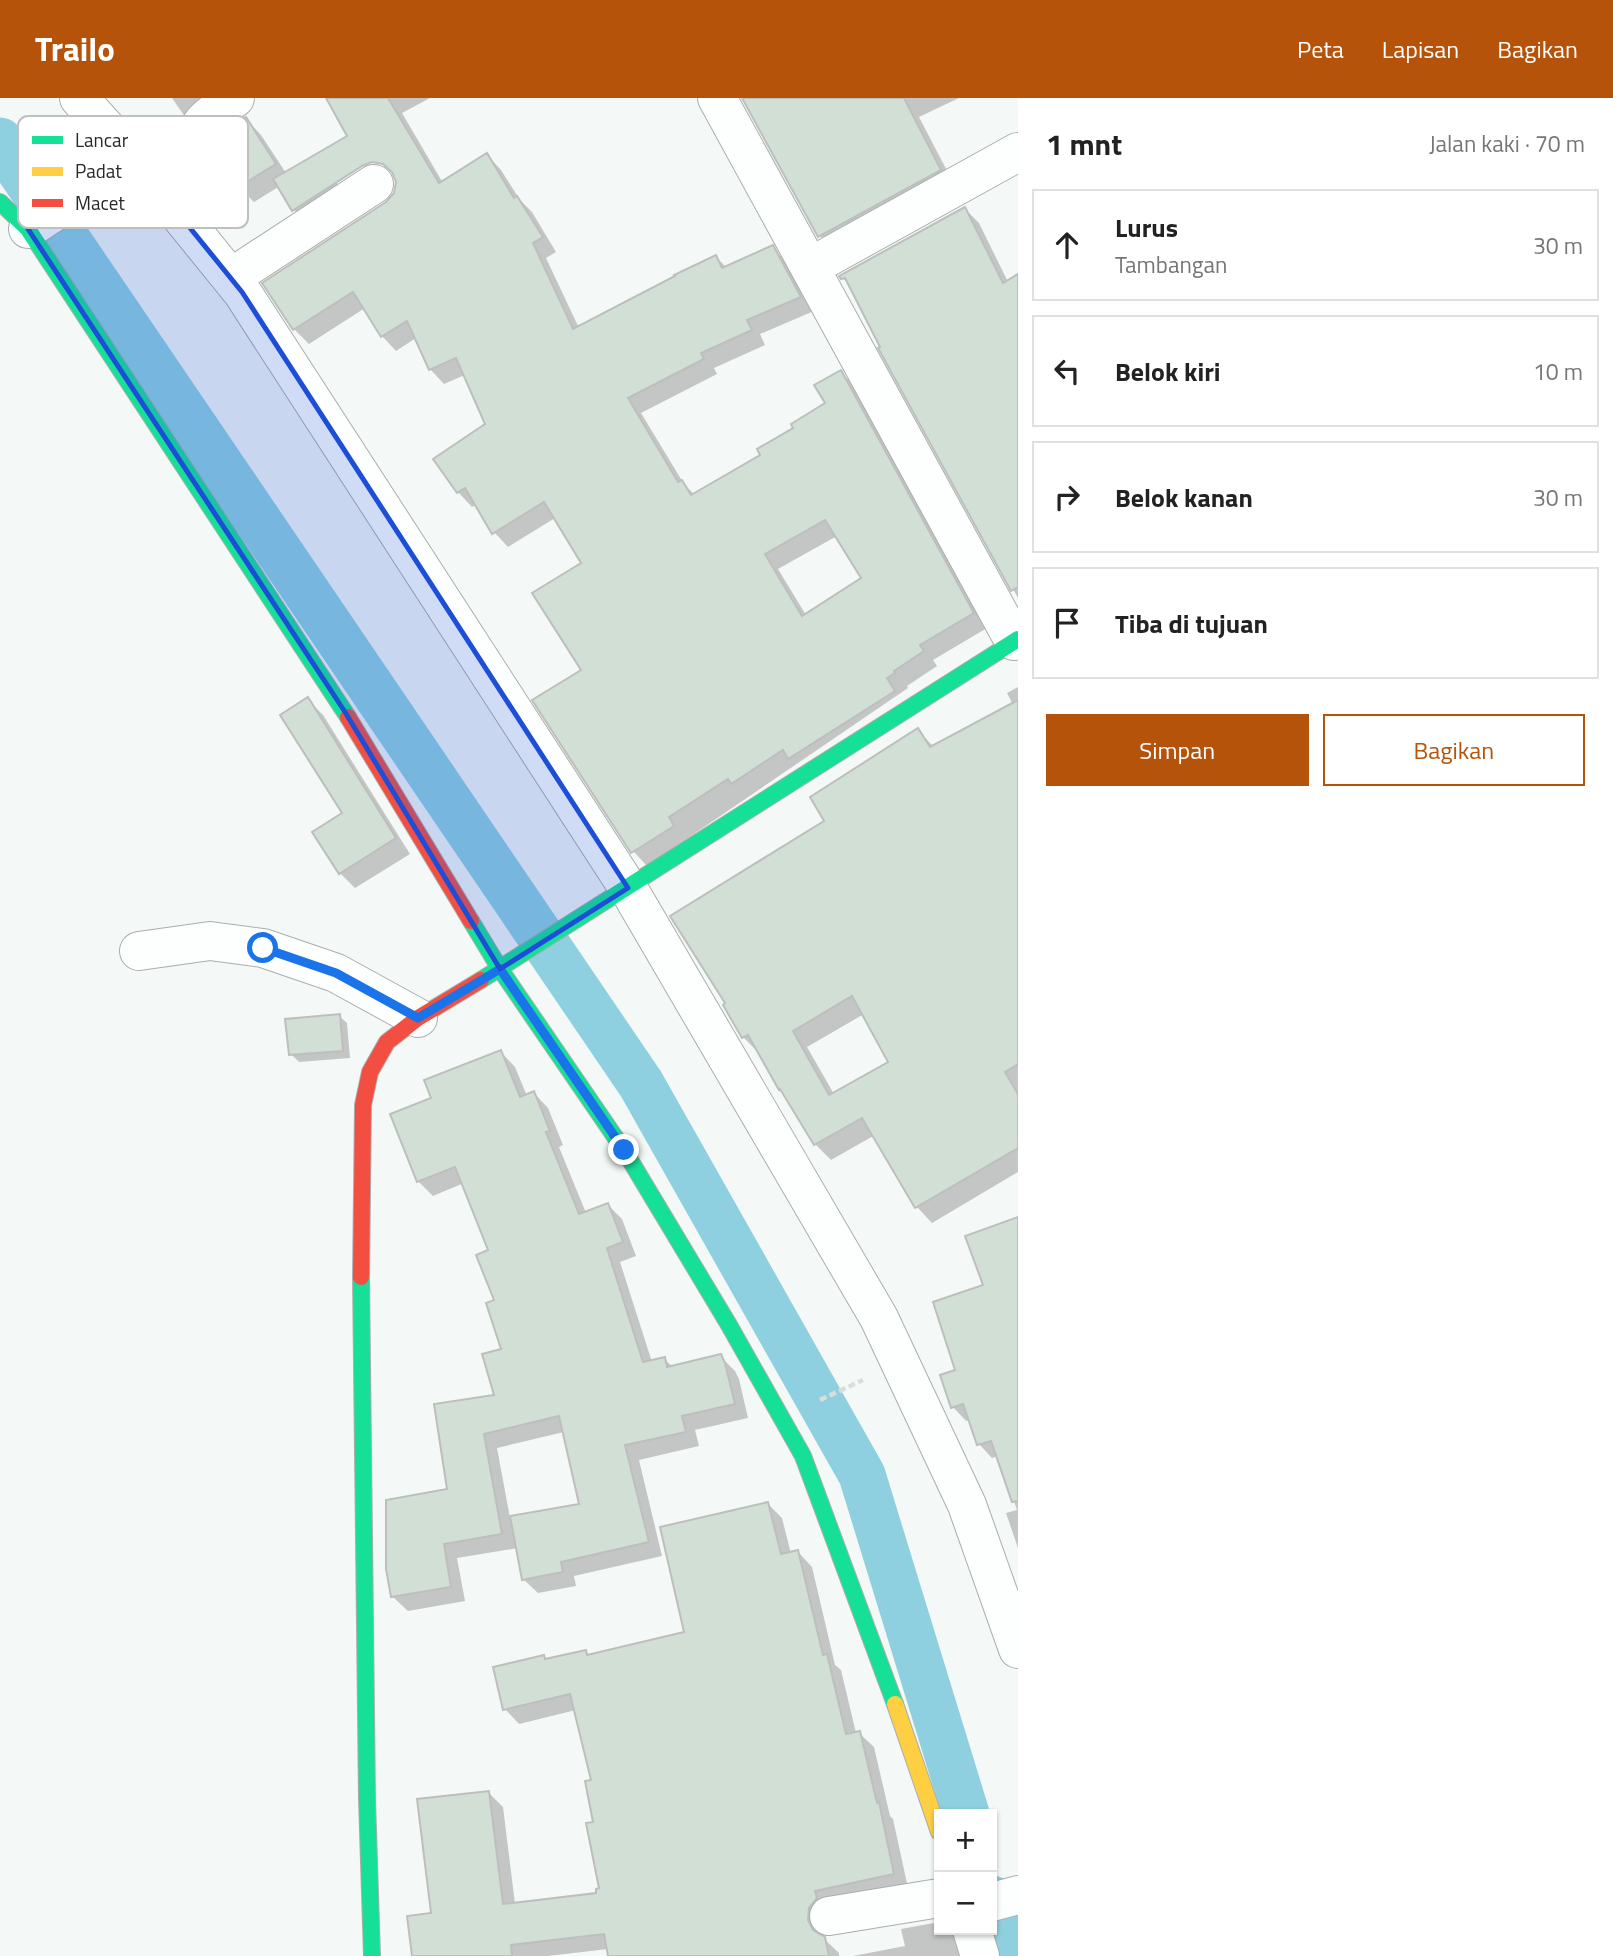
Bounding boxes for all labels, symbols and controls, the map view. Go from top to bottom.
text: Trailo [35,24,115,74]
text: Peta [1297,31,1344,67]
text: Lapisan [1382,31,1459,67]
text: Bagikan [1497,31,1578,67]
legend [18,116,248,228]
text: 1 mnt [1046,121,1122,167]
text: Lancar [75,125,129,154]
text: Jalan kaki · 70 m [1429,126,1585,161]
text: Padat [75,156,122,185]
text: Macet [75,188,125,217]
text: Lurus [1115,208,1178,247]
icon: ahead [1048,226,1086,264]
text: 30 m [1533,228,1583,263]
text: Tambangan [1115,247,1227,282]
icon: left [1048,352,1086,390]
text: Belok kiri [1115,352,1221,391]
text: 10 m [1533,354,1583,389]
icon: right [1048,478,1086,516]
text: Belok kanan [1115,478,1253,517]
text: 30 m [1533,480,1583,515]
icon: arrive [1048,604,1086,642]
text: Tiba di tujuan [1115,604,1268,643]
button: Simpan [1046,714,1309,786]
button: Bagikan [1323,714,1585,786]
route start [247,932,278,963]
route end [608,1134,639,1165]
map controls [934,1809,997,1935]
button: + [934,1809,997,1872]
button: − [934,1872,997,1935]

